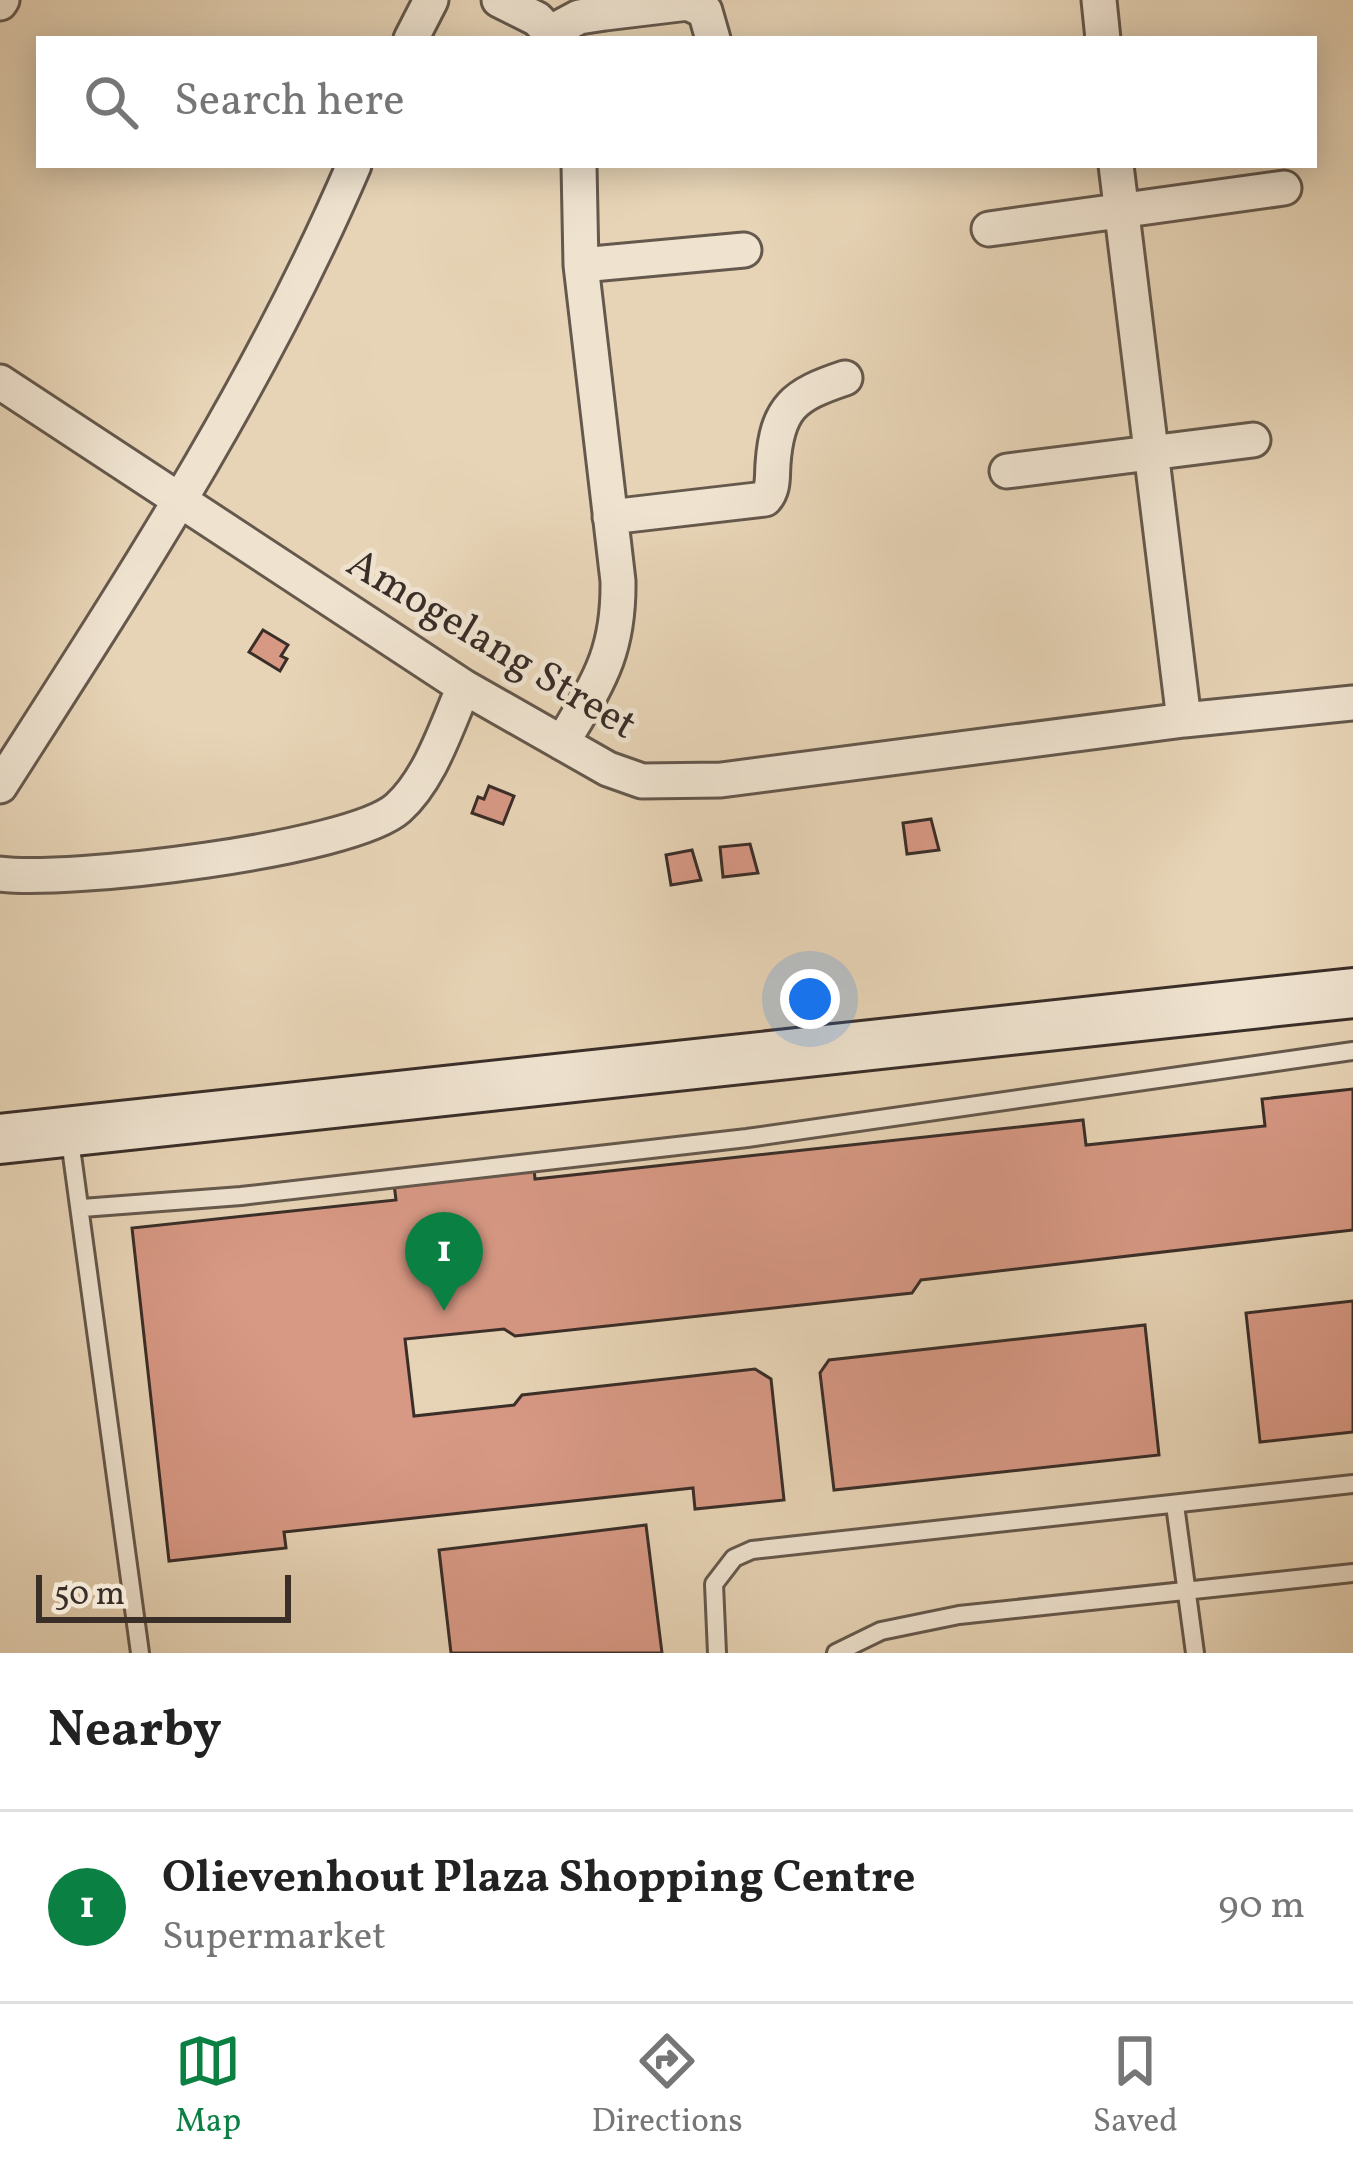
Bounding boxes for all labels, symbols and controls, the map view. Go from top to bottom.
search box [36,36,1317,168]
icon: search [78,69,144,135]
text: Search here [174,71,405,134]
street label: Amogelang Street [335,536,647,756]
your location [780,969,840,1029]
pin: 1 [405,1212,483,1311]
scale bar [36,1569,291,1622]
text: 50 m [54,1573,125,1619]
text: Nearby [48,1696,222,1767]
text: Olievenhout Plaza Shopping Centre [162,1848,915,1911]
text: 1 [79,1880,95,1934]
text: 90 m [1218,1880,1305,1934]
text: Supermarket [162,1911,386,1965]
tab: Map [175,2028,241,2146]
tab: Directions [591,2028,743,2146]
tab: Saved [1093,2028,1178,2146]

